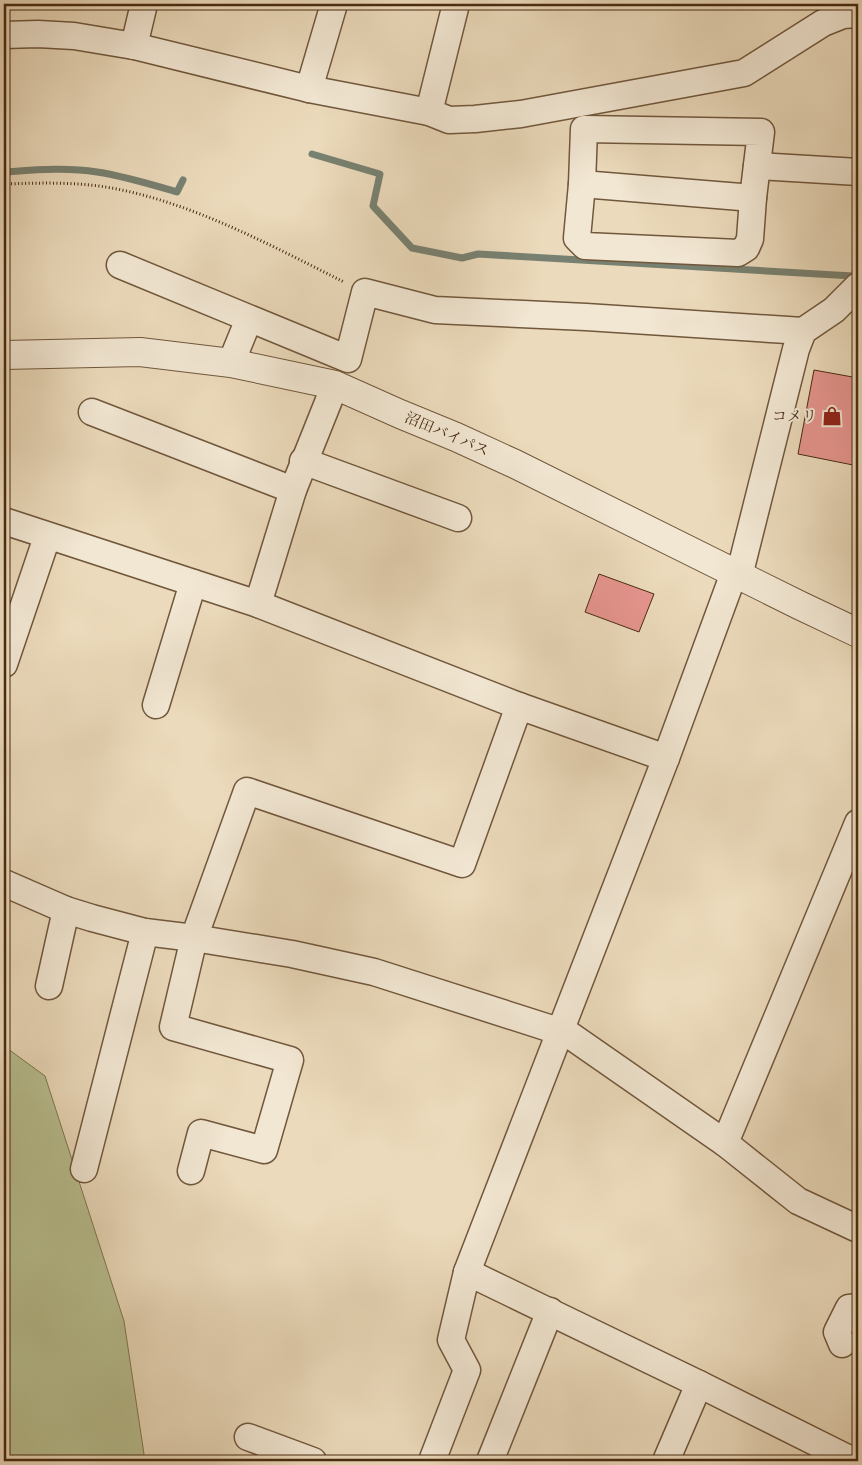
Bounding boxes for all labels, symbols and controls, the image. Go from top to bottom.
shop icon: コメリ [821,405,843,427]
place label: コメリ [772,407,817,425]
street label: 沼田バイパス [402,408,492,460]

